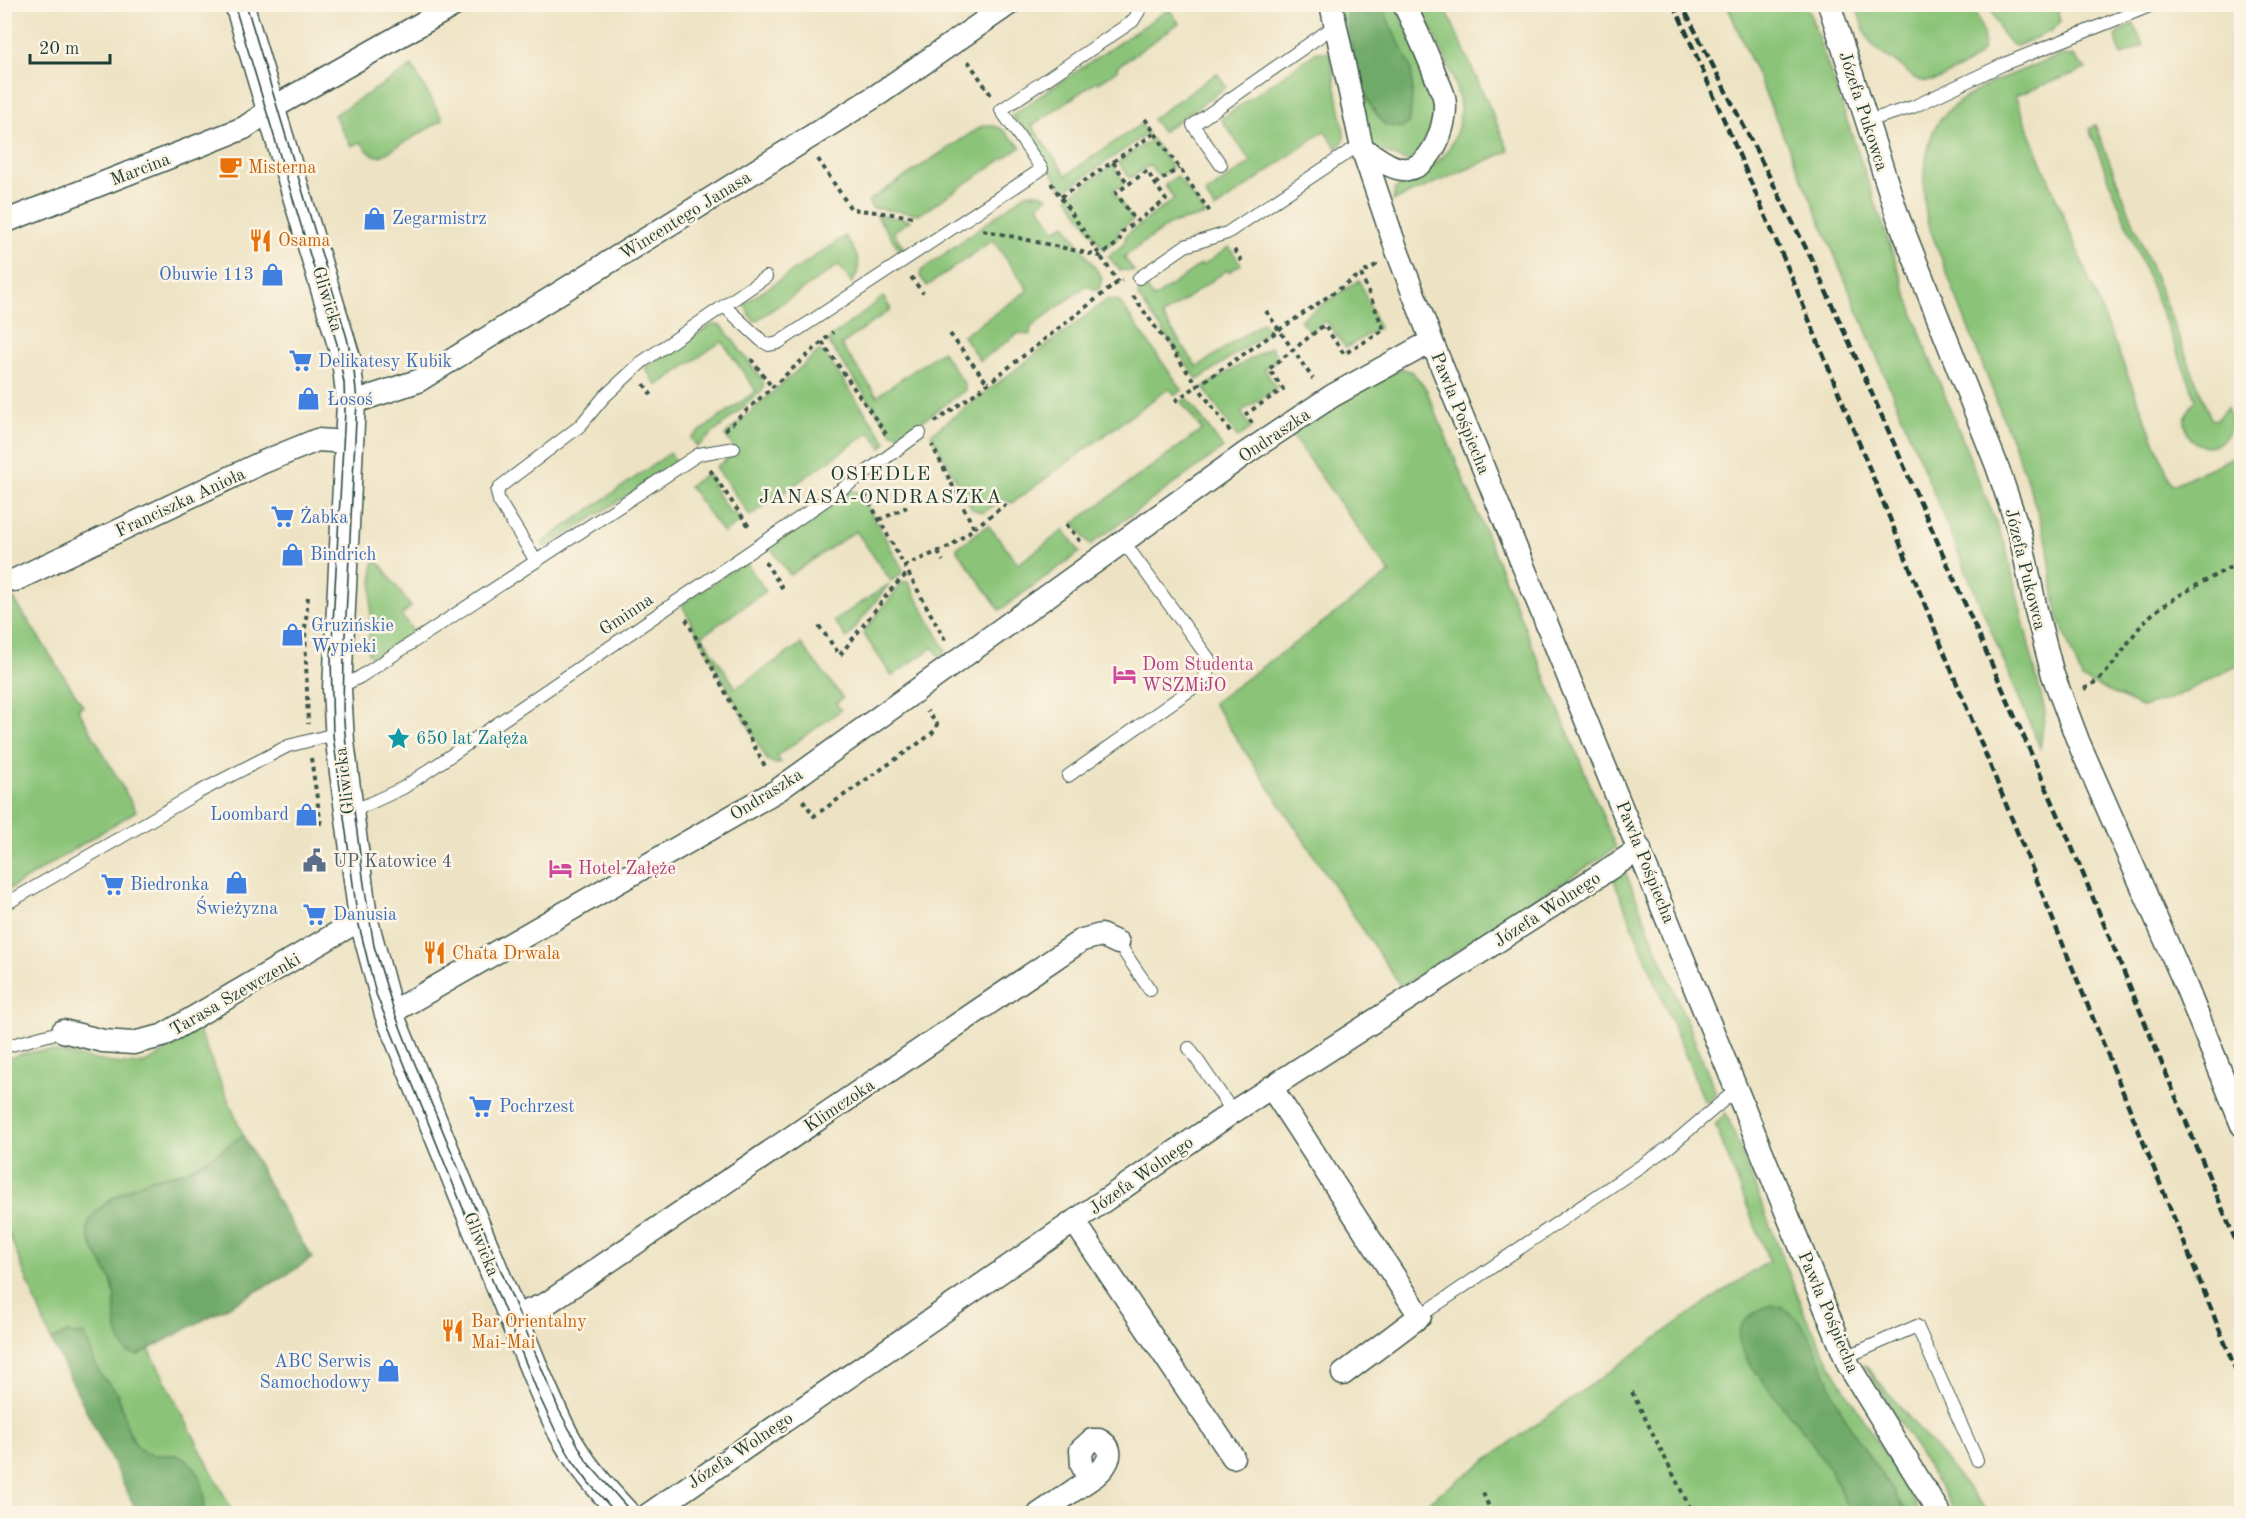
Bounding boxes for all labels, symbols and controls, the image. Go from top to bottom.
scale bar [30,27,110,65]
text: 20 m [39,40,79,58]
street label: Józefa Pukowca [1835,49,1891,173]
street label: Marcina [108,150,173,190]
cafe icon: Misterna [217,154,243,180]
place label: Misterna [248,159,316,177]
street label: Wincentego Janasa [617,168,754,264]
shop icon: Zegarmistrz [361,205,387,231]
place label: Zegarmistrz [392,210,487,228]
restaurant icon: Osama [247,227,273,253]
place label: Osama [278,232,331,250]
shop icon: Obuwie 113 [259,261,285,287]
street label: Gliwicka [309,264,346,334]
place label: Obuwie 113 [159,266,254,284]
supermarket icon: Delikatesy Kubik [287,348,313,374]
street label: Pawła Pośpiecha [1427,350,1493,477]
place label: Delikatesy Kubik [318,353,452,371]
shop icon: Łosoś [296,386,322,412]
place label: Łosoś [327,391,373,409]
street label: Ondraszka [1236,405,1314,466]
street label: Franciszka Anioła [113,465,248,541]
district label: OSIEDLE JANASA-ONDRASZKA [759,465,1003,508]
supermarket icon: Żabka [269,504,295,530]
place label: Żabka [300,506,348,527]
street label: Józefa Pukowca [2001,507,2049,632]
shop icon: Bindrich [279,541,305,567]
place label: Bindrich [310,546,376,564]
street label: Gminna [596,590,657,639]
place label: Gruzińskie Wypieki [311,617,394,656]
shop icon: Gruzińskie Wypieki [280,622,306,648]
place label: Dom Studenta WSZMiJO [1142,656,1254,695]
hotel icon: Dom Studenta WSZMiJO [1111,661,1137,687]
place icon: 650 lat Załęża [385,725,411,751]
place label: 650 lat Załęża [416,730,528,748]
street label: Gliwicka [332,746,358,816]
street label: Ondraszka [727,765,806,824]
street label: Pawła Pośpiecha [1612,799,1678,926]
shop icon: Loombard [294,801,320,827]
place label: Loombard [210,806,289,824]
public building icon: UP Katowice 4 [302,848,328,874]
place label: UP Katowice 4 [333,853,452,871]
hotel icon: Hotel Załęże [547,855,573,881]
place label: Hotel Załęże [578,860,676,878]
shop icon: Świeżyzna [224,869,250,895]
street label: Józefa Wolnego [1491,869,1604,951]
supermarket icon: Biedronka [99,871,125,897]
place label: Biedronka [130,876,209,894]
place label: Świeżyzna [196,895,278,918]
supermarket icon: Danusia [302,901,328,927]
place label: Danusia [333,906,397,924]
restaurant icon: Chata Drwala [421,940,447,966]
place label: Chata Drwala [452,945,561,963]
street label: Tarasa Szewczenki [167,950,304,1039]
street label: Klimczoka [801,1076,878,1136]
supermarket icon: Pochrzest [468,1093,494,1119]
place label: Pochrzest [499,1098,575,1116]
street label: Józefa Wolnego [1086,1133,1197,1218]
street label: Gliwicka [460,1210,502,1279]
street label: Pawła Pośpiecha [1794,1249,1862,1376]
place label: Bar Orientalny Mai-Mai [471,1313,587,1352]
restaurant icon: Bar Orientalny Mai-Mai [440,1318,466,1344]
place label: ABC Serwis Samochodowy [260,1353,371,1392]
shop icon: ABC Serwis Samochodowy [376,1358,402,1384]
street label: Józefa Wolnego [685,1409,796,1493]

